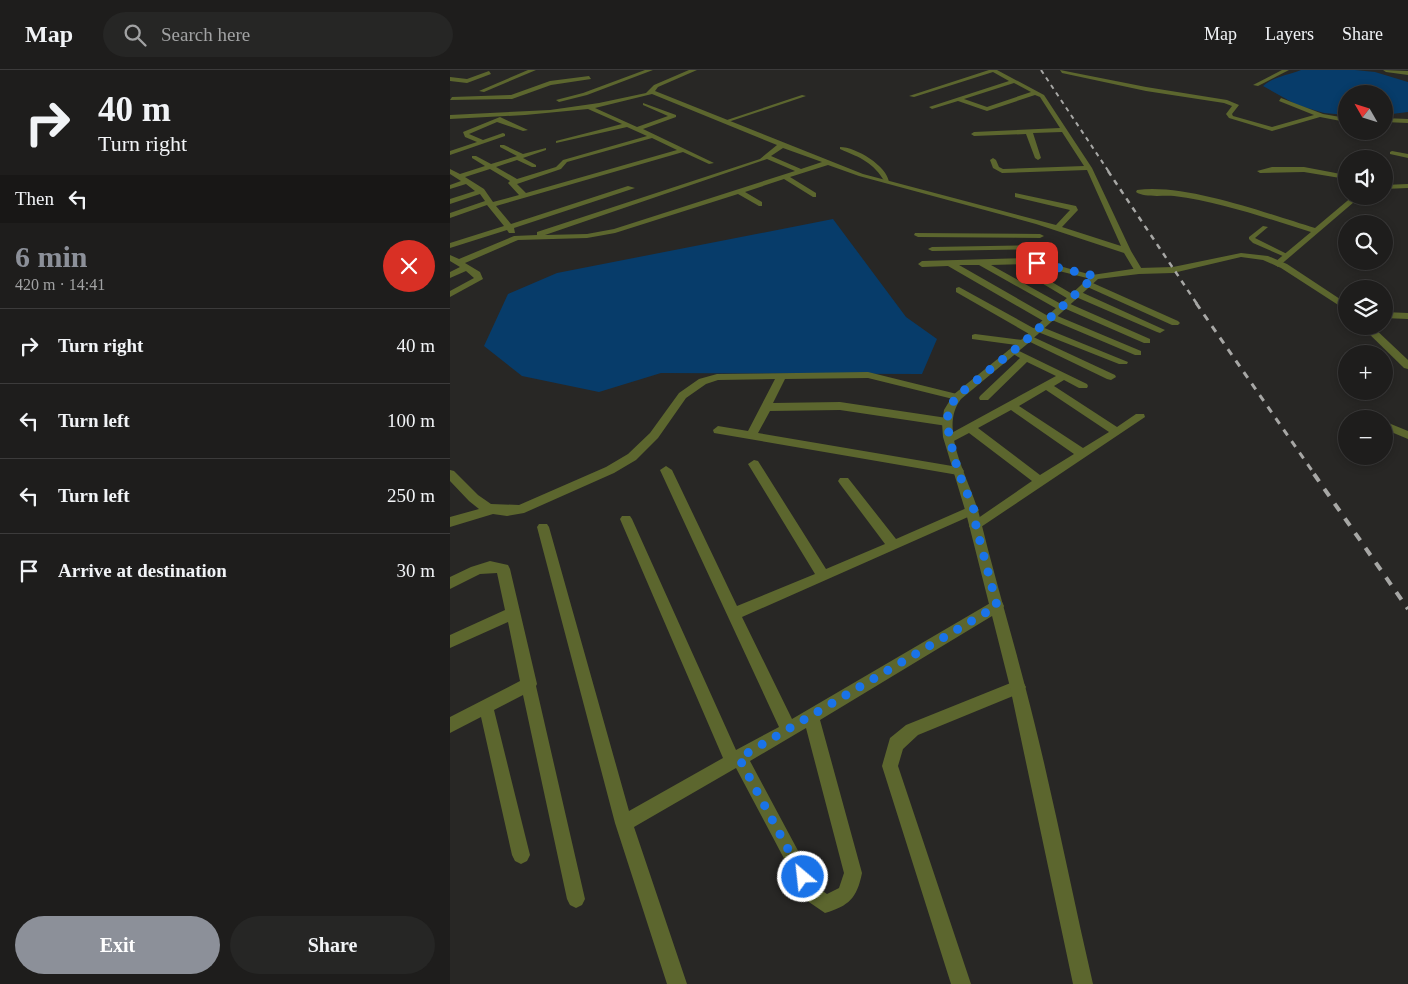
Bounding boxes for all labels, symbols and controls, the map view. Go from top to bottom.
search box [103,12,453,57]
text: Map [25,21,73,47]
icon: search [121,21,149,49]
text: Search here [161,24,250,45]
text: Map [1204,24,1237,44]
text: Layers [1265,24,1314,44]
text: Share [1342,24,1383,44]
north arrow [1338,85,1392,140]
map controls [1338,85,1393,465]
icon: right [15,90,80,155]
text: 40 m [98,90,171,129]
text: Turn right [98,131,187,156]
button: sound [1338,150,1393,205]
icon: left [64,185,92,213]
text: Then [15,188,54,209]
button: search [1338,215,1393,270]
text: 6 min [15,240,88,273]
button: close [383,240,435,292]
pin [1016,242,1058,284]
icon: arrive [1023,249,1051,277]
text: 420 m · 14:41 [15,276,105,293]
button: layers [1338,280,1393,335]
icon: right [15,332,43,360]
text: Turn right [58,335,143,356]
text: 40 m [396,335,435,356]
button: + [1338,345,1393,400]
icon: left [15,407,43,435]
text: Turn left [58,410,130,431]
text: 100 m [387,410,435,431]
button: − [1338,410,1393,465]
icon: left [15,482,43,510]
text: Turn left [58,485,130,506]
text: 250 m [387,485,435,506]
icon: arrive [15,557,43,585]
text: Arrive at destination [58,560,227,581]
text: 30 m [396,560,435,581]
position arrow [776,850,828,902]
button: Exit [15,916,220,974]
button: Share [230,916,435,974]

